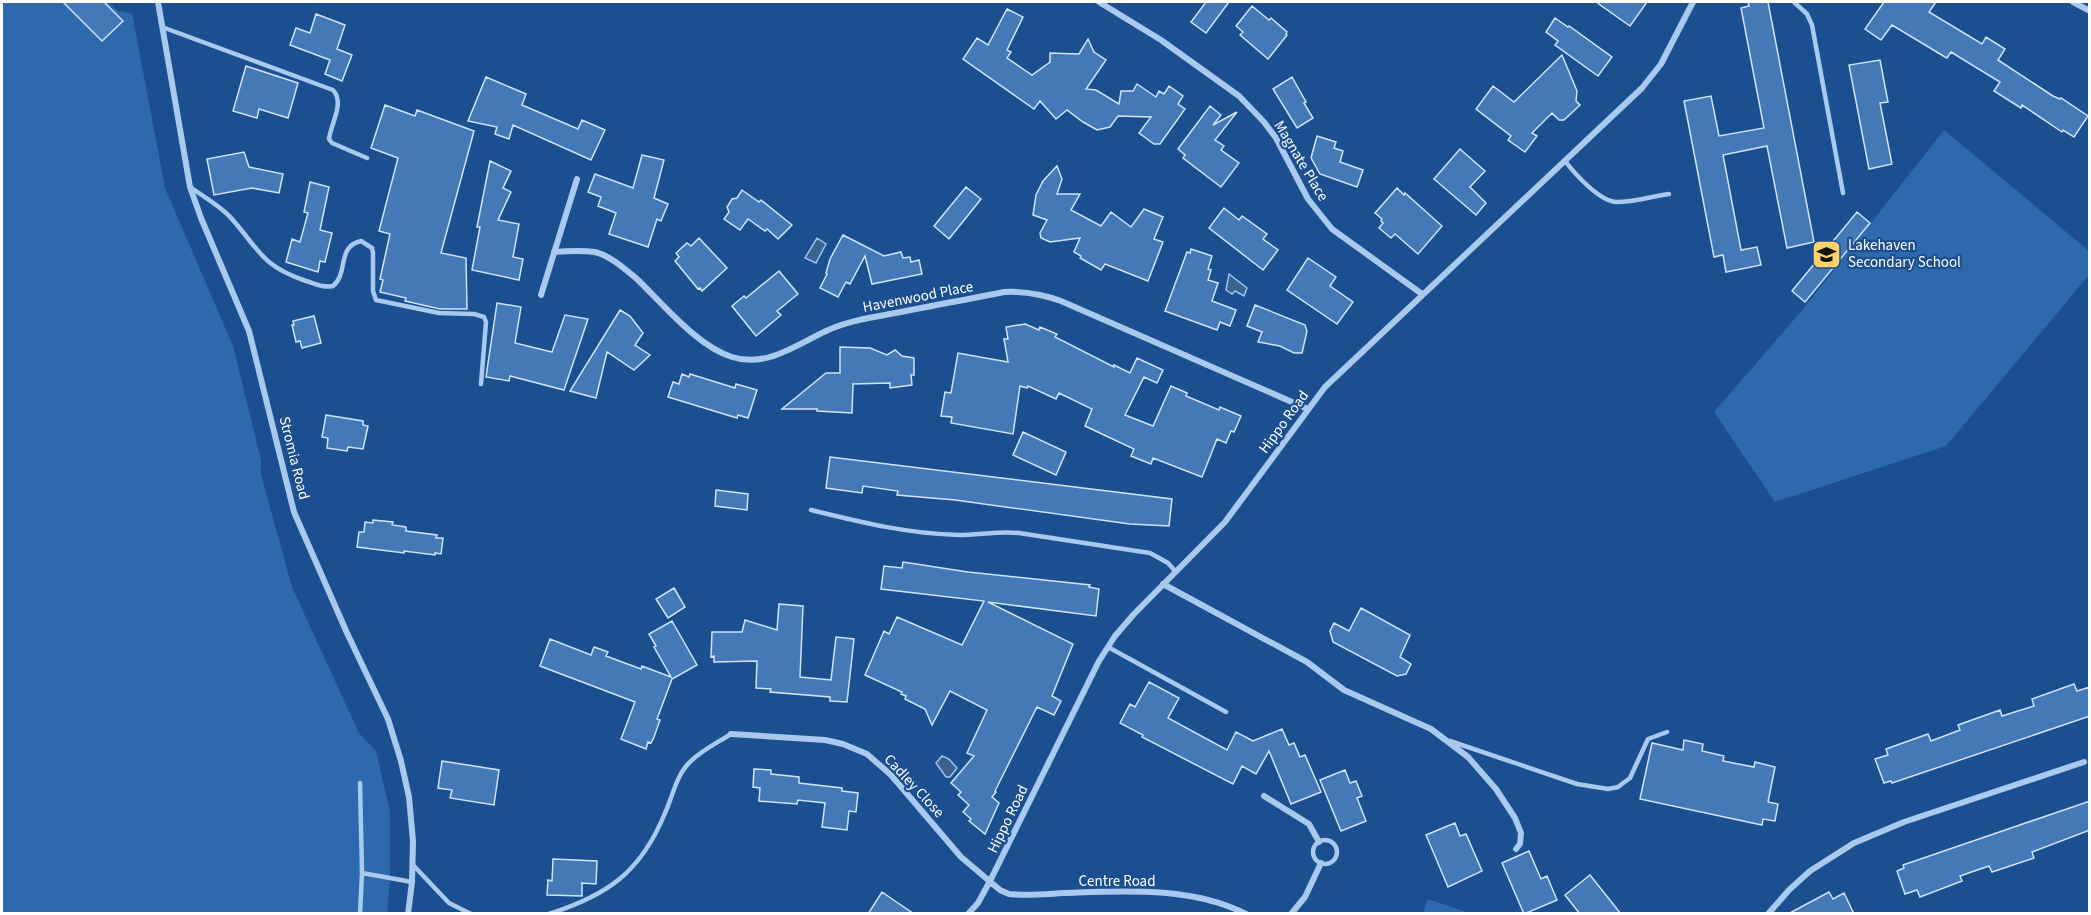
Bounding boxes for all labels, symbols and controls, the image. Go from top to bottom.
street label: Magnate Place [1269,117,1333,205]
place label: Lakehaven Secondary School [1848,235,1961,273]
school or university icon: Lakehaven Secondary School [1811,238,1843,270]
street label: Havenwood Place [861,276,975,318]
street label: Hippo Road [1254,386,1314,458]
street label: Stromia Road [274,414,314,502]
street label: Cadley Close [879,750,949,822]
street label: Hippo Road [982,781,1034,857]
street label: Centre Road [1079,871,1155,892]

